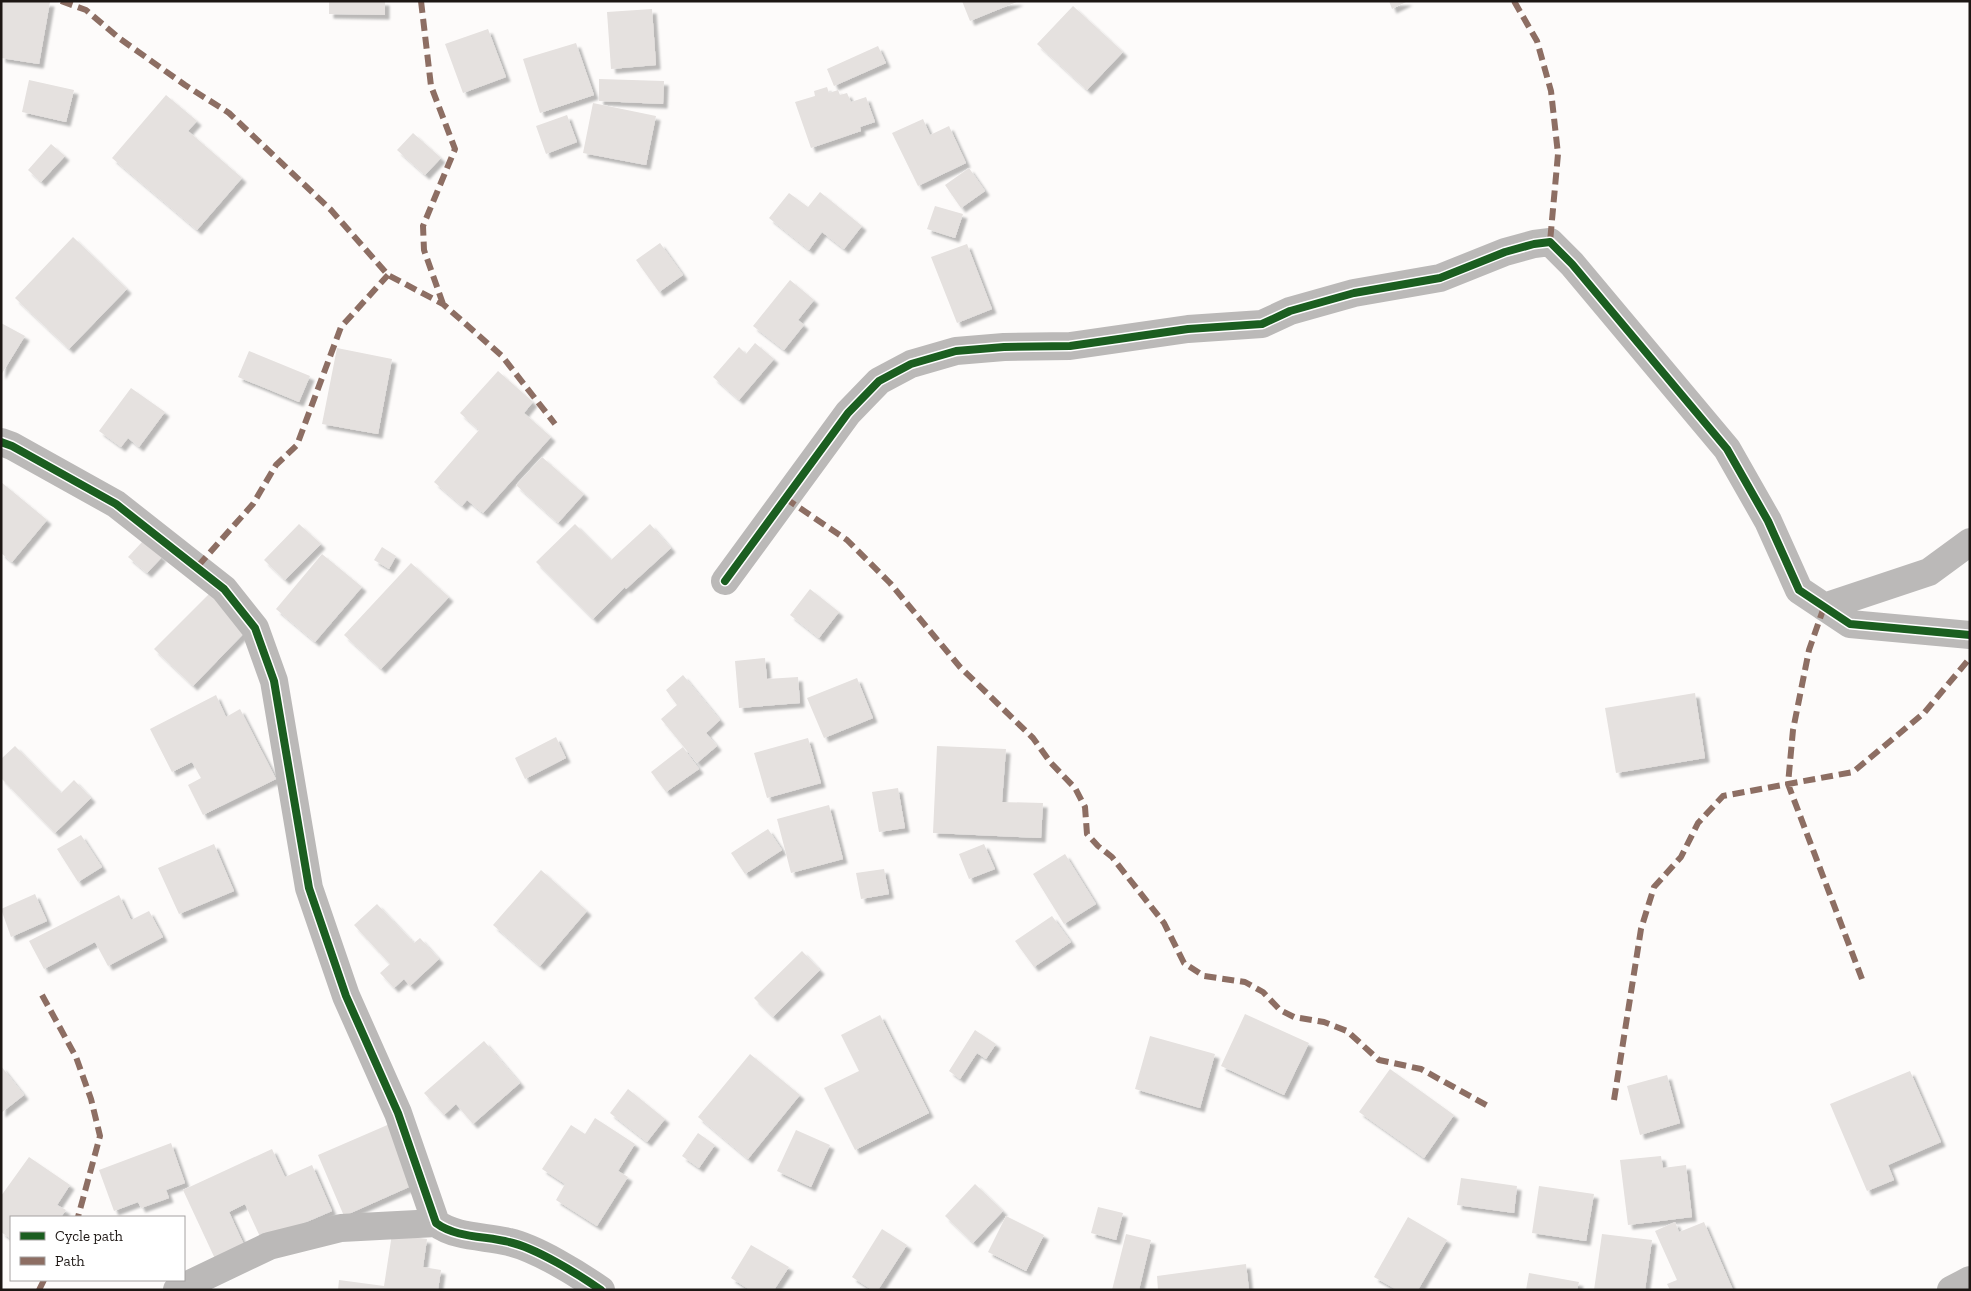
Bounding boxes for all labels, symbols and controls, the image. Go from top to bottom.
legend [10,1216,185,1281]
text: Cycle path [55,1227,124,1245]
text: Path [55,1252,85,1270]

